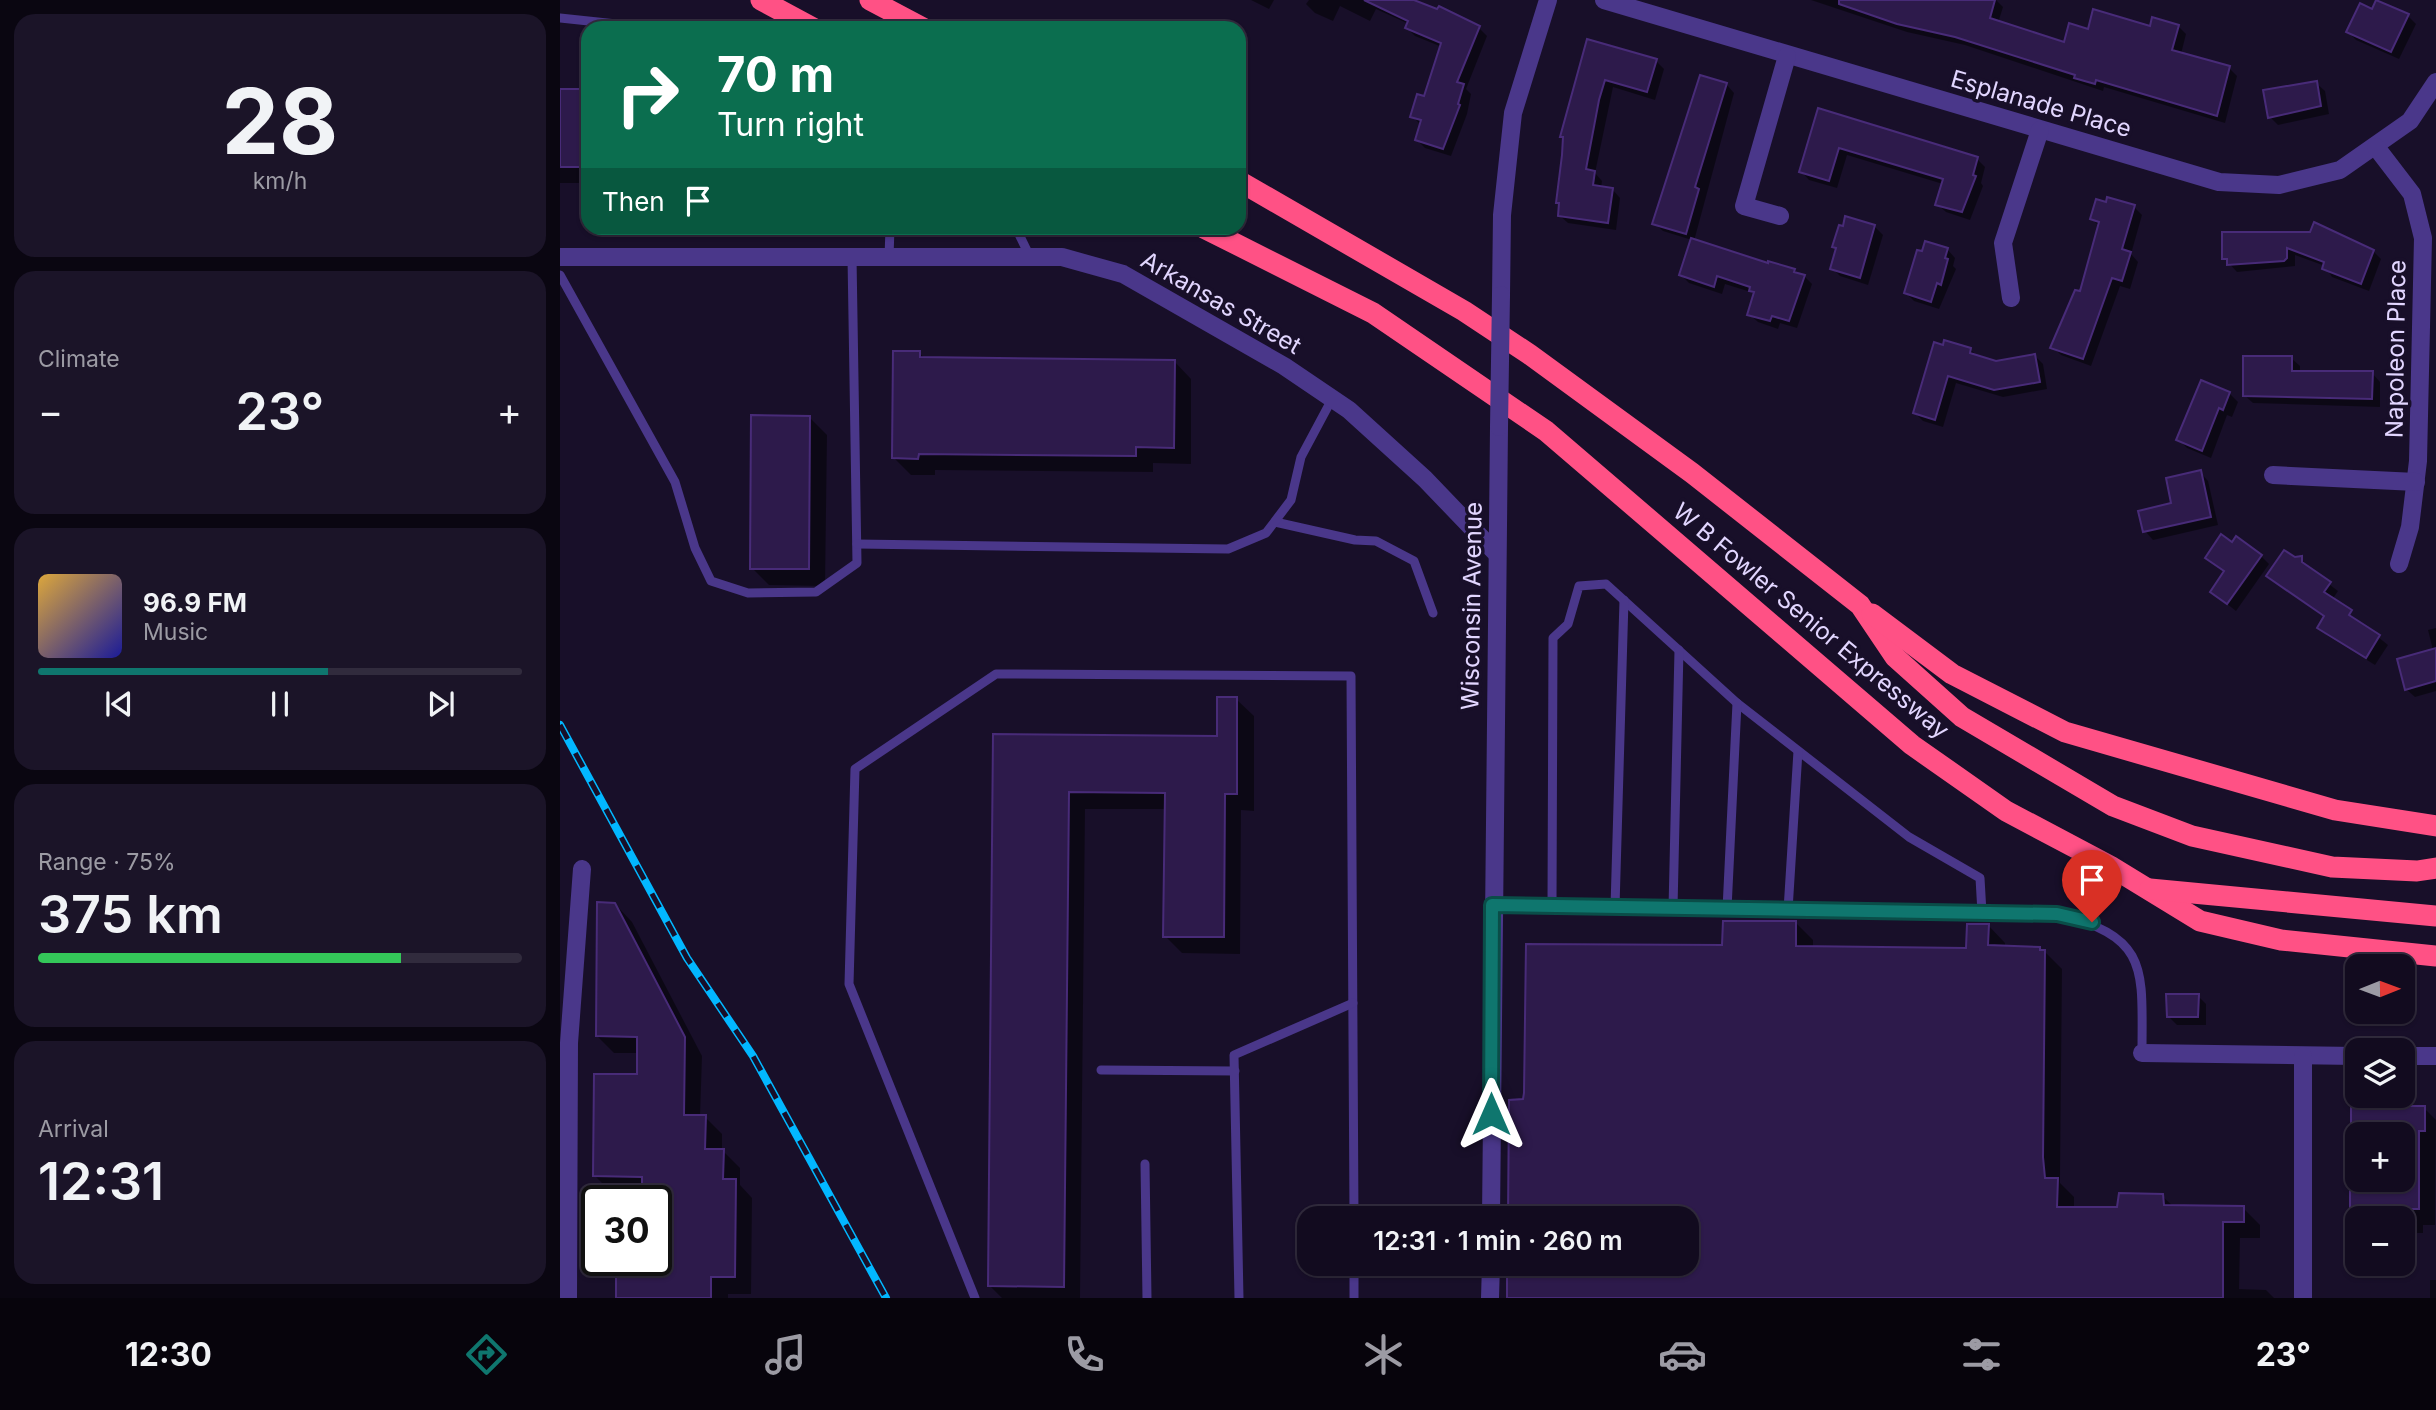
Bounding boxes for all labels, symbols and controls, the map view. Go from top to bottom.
text: 70 m [717,45,834,104]
icon: right [602,49,693,140]
street label: Esplanade Place [1948,64,2135,143]
text: 28 [222,66,338,176]
text: Turn right [717,105,864,144]
text: km/h [253,167,307,195]
icon: arrive [679,182,717,220]
text: Then [602,186,665,217]
street label: Arkansas Street [1136,245,1307,360]
street label: Napoleon Place [2379,260,2412,438]
text: Climate [38,345,120,373]
text: 23° [236,380,324,443]
text: − [38,388,63,434]
text: + [497,388,522,434]
street label: W B Fowler Senior Expressway [1667,497,1955,745]
street label: Wisconsin Avenue [1455,502,1488,710]
text: 96.9 FM [143,587,247,618]
text: Music [143,618,208,646]
icon: previous [100,685,138,723]
icon: pause [261,685,299,723]
icon: next [422,685,460,723]
text: Range · 75% [38,848,176,876]
pin [2062,850,2122,922]
icon: arrive [2073,861,2111,899]
text: 375 km [38,883,223,946]
north arrow [2345,954,2415,1024]
map controls [2345,954,2415,1276]
button: layers [2345,1038,2415,1108]
position arrow [1454,1077,1528,1151]
text: Arrival [38,1115,109,1143]
button: + [2345,1122,2415,1192]
text: 12:31 [38,1150,164,1213]
speed limit sign: 30 [581,1185,672,1276]
button: − [2345,1206,2415,1276]
text: 12:31 · 1 min · 260 m [1373,1225,1623,1256]
icon: directions [462,1330,511,1379]
icon: music [761,1330,810,1379]
icon: phone [1060,1330,1109,1379]
icon: climate [1359,1330,1408,1379]
icon: car [1658,1330,1707,1379]
icon: filters [1957,1330,2006,1379]
text: 12:30 [125,1335,212,1374]
text: 23° [2256,1335,2311,1374]

